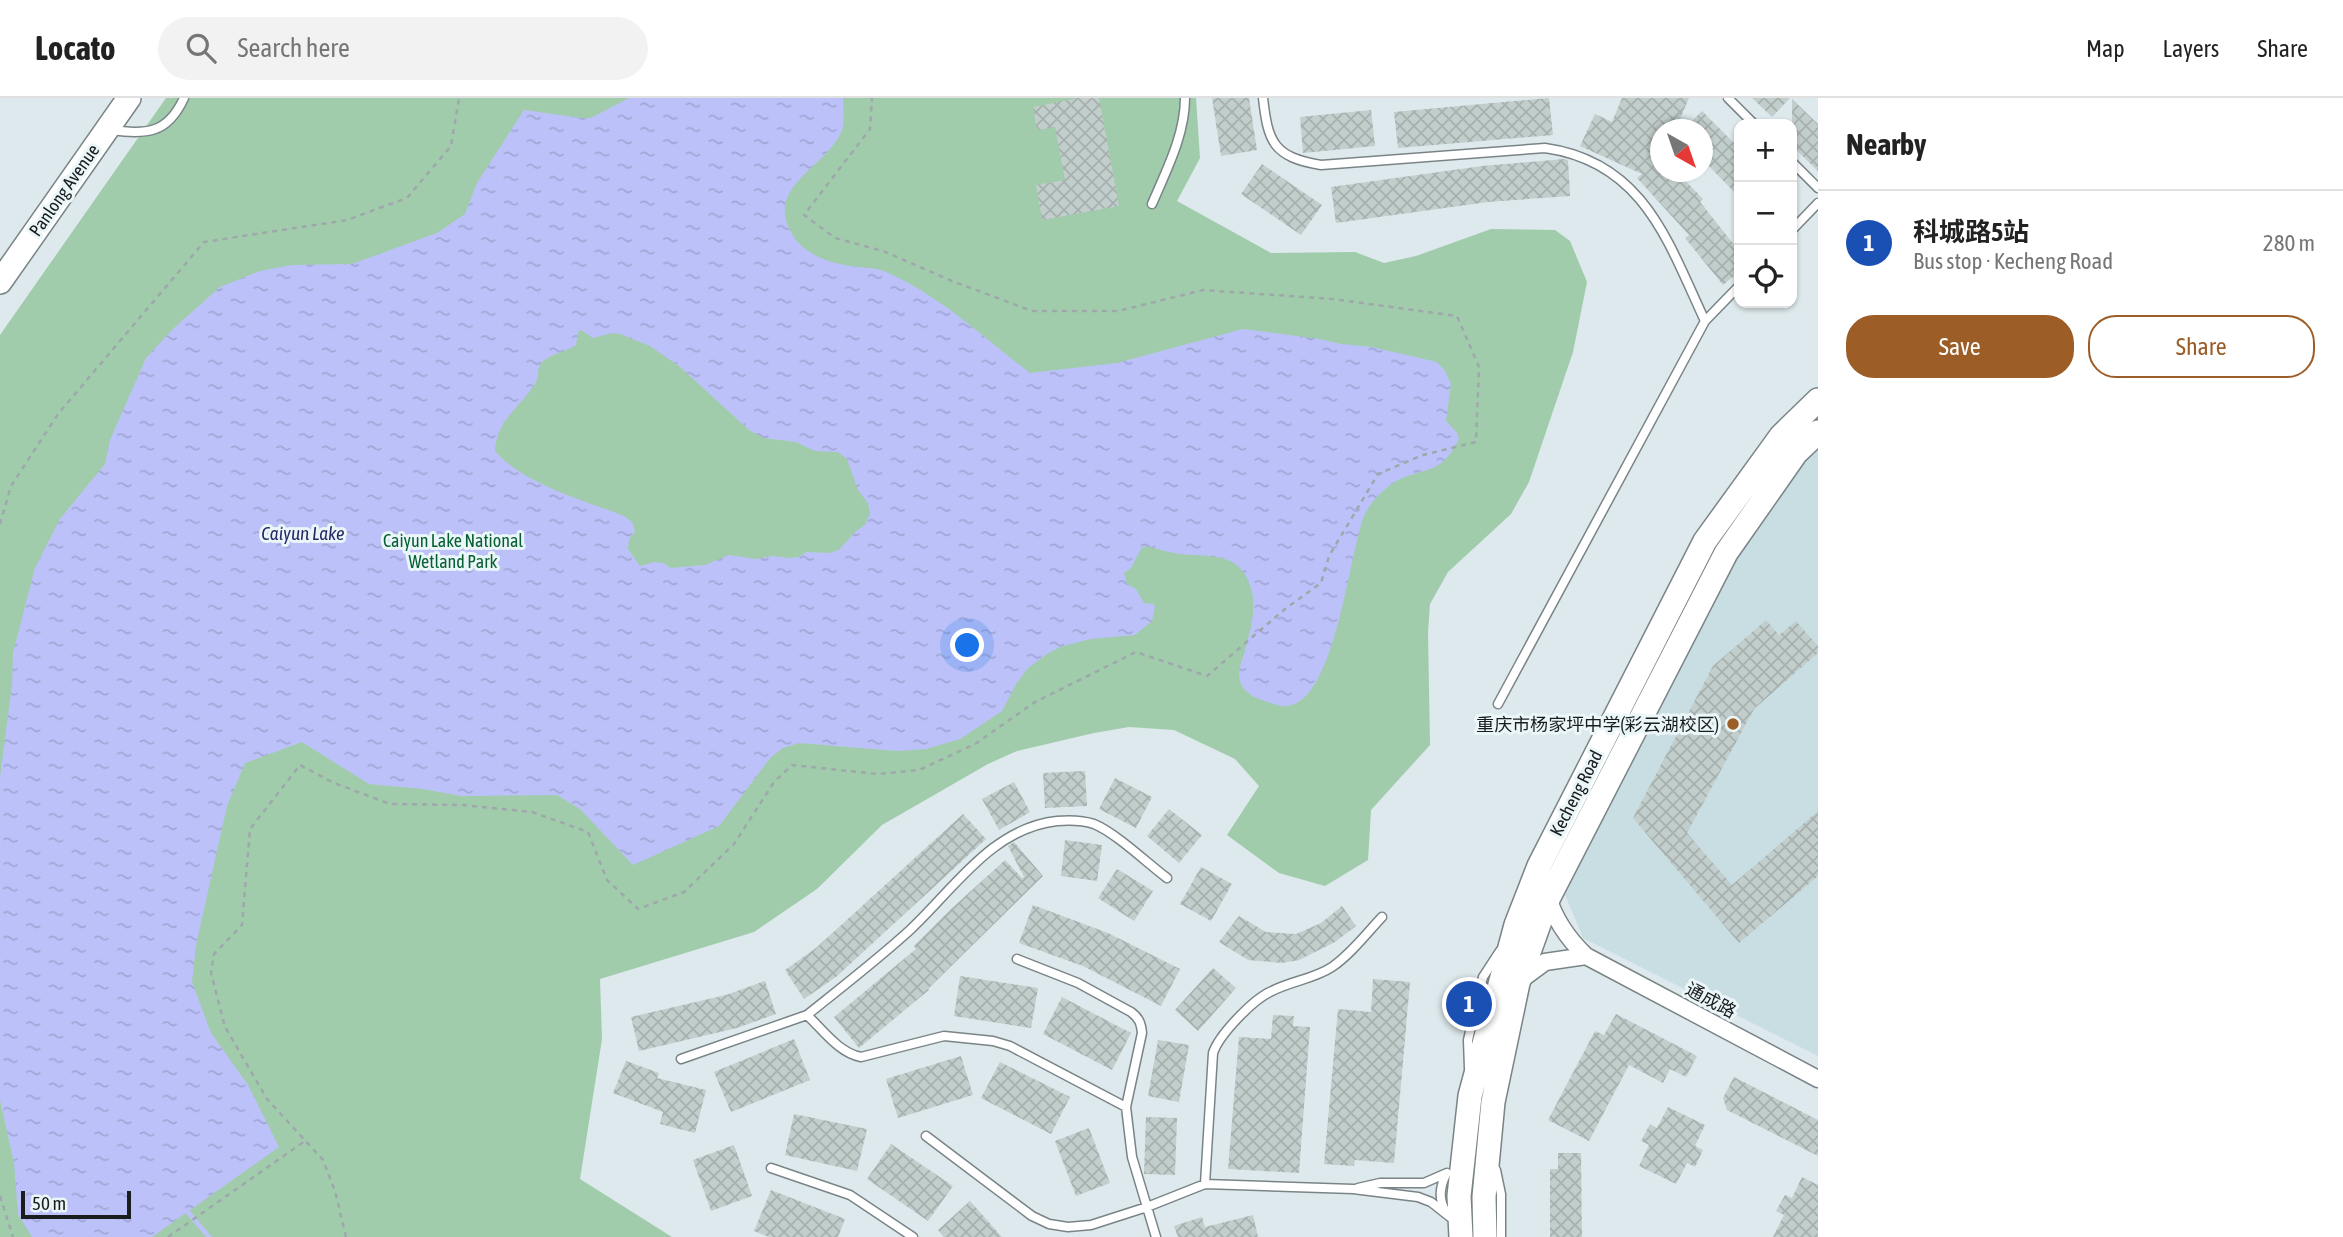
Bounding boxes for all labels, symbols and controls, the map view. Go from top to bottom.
search box [158,17,648,80]
text: Locato [35,29,116,67]
icon: search [182,29,220,67]
text: Search here [238,33,350,63]
text: Map [2086,35,2125,62]
text: Layers [2163,35,2219,62]
text: Share [2257,35,2308,62]
north arrow [1650,119,1713,182]
map controls [1734,119,1797,308]
button: + [1734,119,1797,182]
text: Nearby [1846,127,1926,161]
street label: Panlong Avenue [25,140,103,240]
button: − [1734,182,1797,245]
text: 科城路5站 [1913,217,2029,247]
text: 1 [1864,230,1874,256]
text: 280 m [2263,230,2315,256]
button: locate [1734,245,1797,308]
text: Bus stop · Kecheng Road [1913,248,2113,274]
button: Save [1846,315,2074,378]
button: Share [2088,315,2315,378]
water label: Caiyun Lake [261,522,345,544]
park label: Caiyun Lake National Wetland Park [383,530,523,572]
your location [950,628,984,662]
place label: 重庆市杨家坪中学(彩云湖校区) [1476,714,1719,735]
marker: 重庆市杨家坪中学(彩云湖校区) [1725,716,1741,732]
street label: Kecheng Road [1545,747,1607,839]
pin: 1 [1446,978,1492,1030]
street label: 通成路 [1682,978,1740,1022]
scale bar [21,1188,131,1220]
text: 50 m [32,1192,66,1214]

